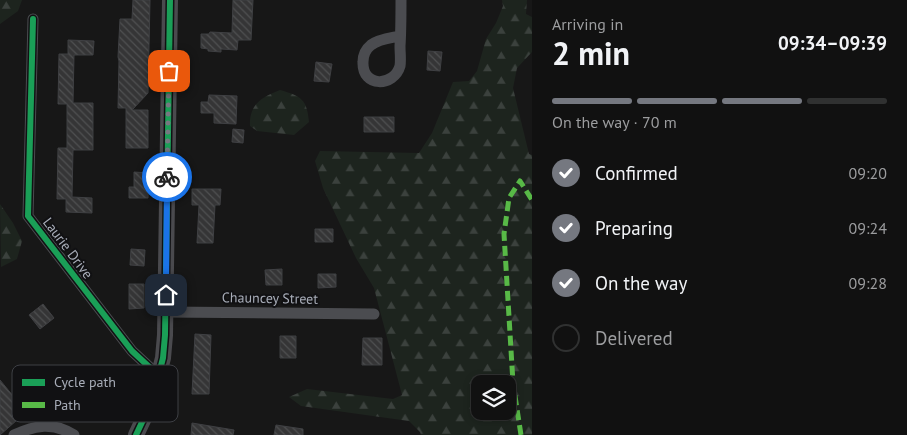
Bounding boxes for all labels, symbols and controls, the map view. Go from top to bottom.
text: Arriving in [552,14,623,34]
text: 09:34–09:39 [778,31,887,55]
text: 2 min [552,32,630,74]
pin [148,50,190,92]
icon: bag [155,57,183,85]
text: On the way · 70 m [552,112,677,132]
courier [142,152,192,202]
icon: check [552,159,580,187]
text: Confirmed [595,161,678,185]
icon: bike [153,163,181,191]
text: 09:20 [849,163,887,183]
street label: Laurie Drive [39,214,97,282]
icon: check [552,214,580,242]
text: Preparing [595,216,673,240]
text: 09:24 [849,218,887,238]
icon: check [552,269,580,297]
text: On the way [595,271,687,295]
text: 09:28 [849,273,887,293]
pin [145,274,187,316]
icon: home [152,281,180,309]
street label: Chauncey Street [222,288,318,308]
text: Delivered [595,326,673,350]
legend [12,365,178,422]
text: Cycle path [54,373,116,391]
map controls [471,375,516,420]
button: layers [471,375,516,420]
text: Path [54,396,81,414]

